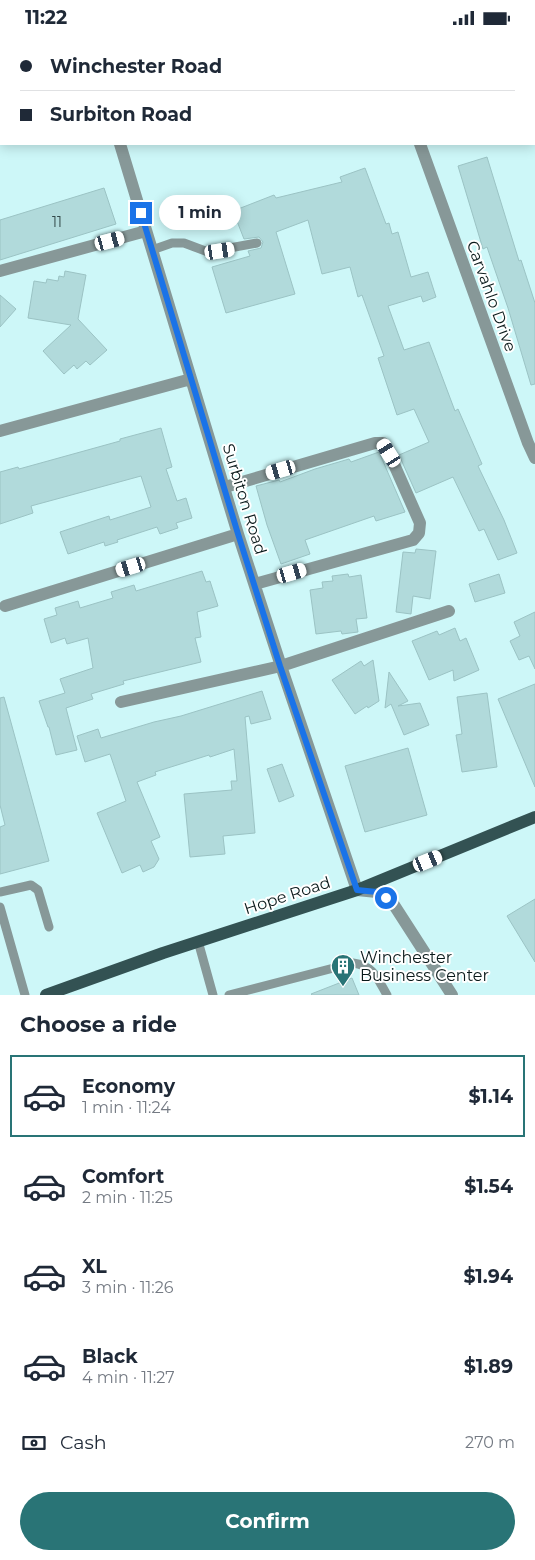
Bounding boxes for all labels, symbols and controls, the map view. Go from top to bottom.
text: 11:22 [25,6,67,29]
text: Winchester Road [50,55,222,78]
text: Surbiton Road [50,103,192,126]
callout: 1 min [158,195,241,231]
route end [130,202,152,224]
text: 1 min [178,203,222,222]
house number: 11 [52,213,62,231]
car [93,230,126,252]
street label: Carvahlo Drive [463,238,520,354]
car [204,241,235,261]
car [374,436,403,470]
street label: Surbiton Road [219,441,270,557]
car [264,459,297,481]
car [114,555,147,579]
car [275,562,308,584]
car [411,848,444,874]
street label: Hope Road [242,873,333,918]
route start [375,887,397,909]
place label: Winchester Business Center [360,948,489,985]
building icon: Winchester Business Center [330,953,356,987]
text: Choose a ride [20,1011,177,1038]
icon: car [22,1074,67,1119]
text: Economy [82,1075,175,1098]
text: $1.14 [468,1085,513,1108]
text: 1 min · 11:24 [82,1098,171,1117]
icon: car [22,1164,67,1209]
text: Comfort [82,1165,164,1188]
text: $1.54 [464,1175,513,1198]
text: 2 min · 11:25 [82,1188,173,1207]
icon: car [22,1254,67,1299]
text: XL [82,1255,107,1278]
text: $1.94 [463,1265,513,1288]
text: 3 min · 11:26 [82,1278,173,1297]
icon: car [22,1344,67,1389]
text: Black [82,1345,138,1368]
text: $1.89 [464,1355,513,1378]
text: 4 min · 11:27 [82,1368,175,1387]
icon: cash [20,1429,48,1457]
text: Cash [60,1431,107,1454]
text: 270 m [465,1433,515,1452]
button: Confirm [20,1492,515,1550]

